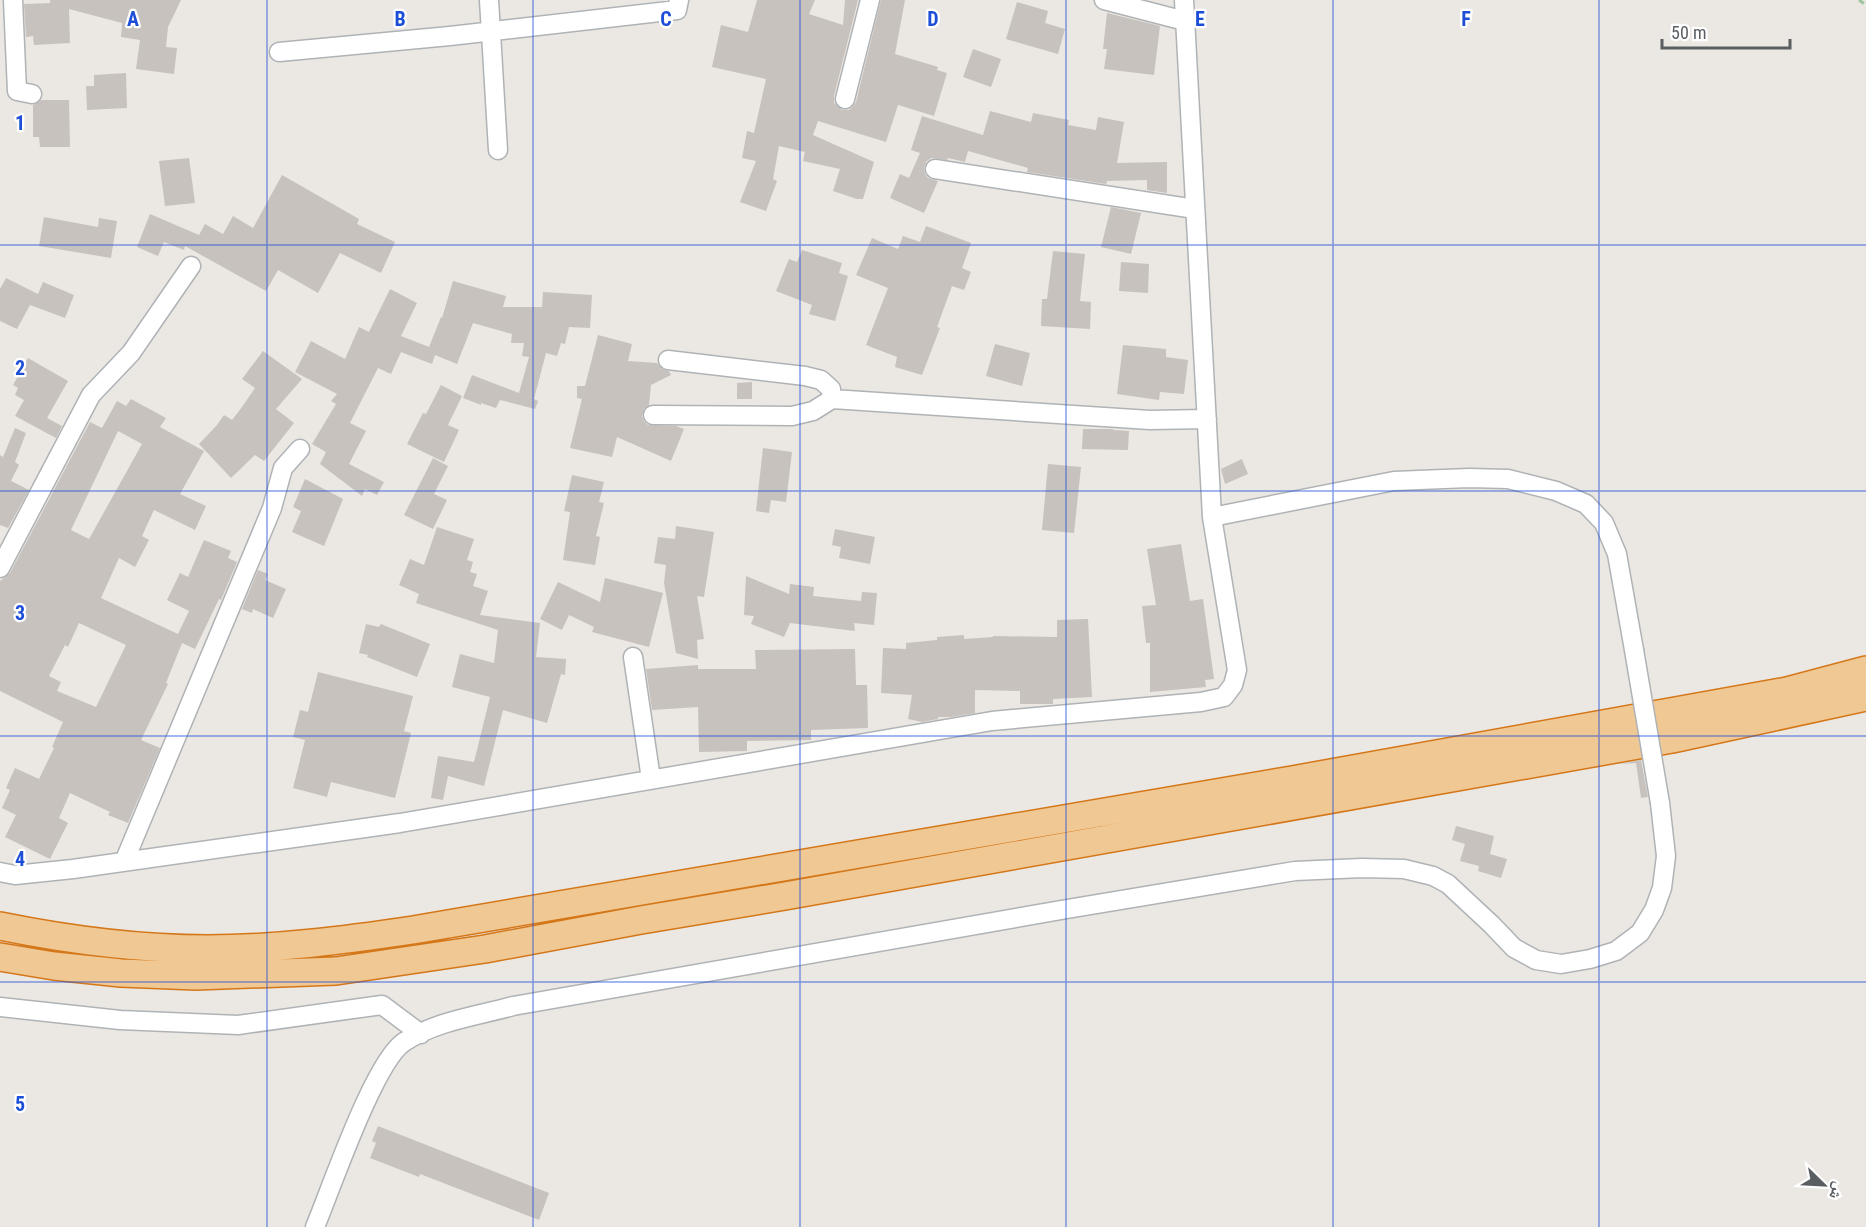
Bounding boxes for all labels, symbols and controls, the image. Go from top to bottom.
text: A [127,7,139,31]
text: B [394,7,406,31]
text: C [660,7,672,31]
text: D [927,7,939,31]
text: E [1195,7,1205,31]
text: F [1461,7,1471,31]
scale bar [1662,12,1790,50]
text: 50 m [1671,22,1706,43]
text: 1 [15,111,25,135]
text: 2 [15,356,25,380]
text: 3 [15,601,25,625]
text: 4 [15,847,25,871]
text: 5 [15,1092,25,1116]
north arrow [1794,1155,1854,1215]
text: ش [1825,1179,1849,1203]

